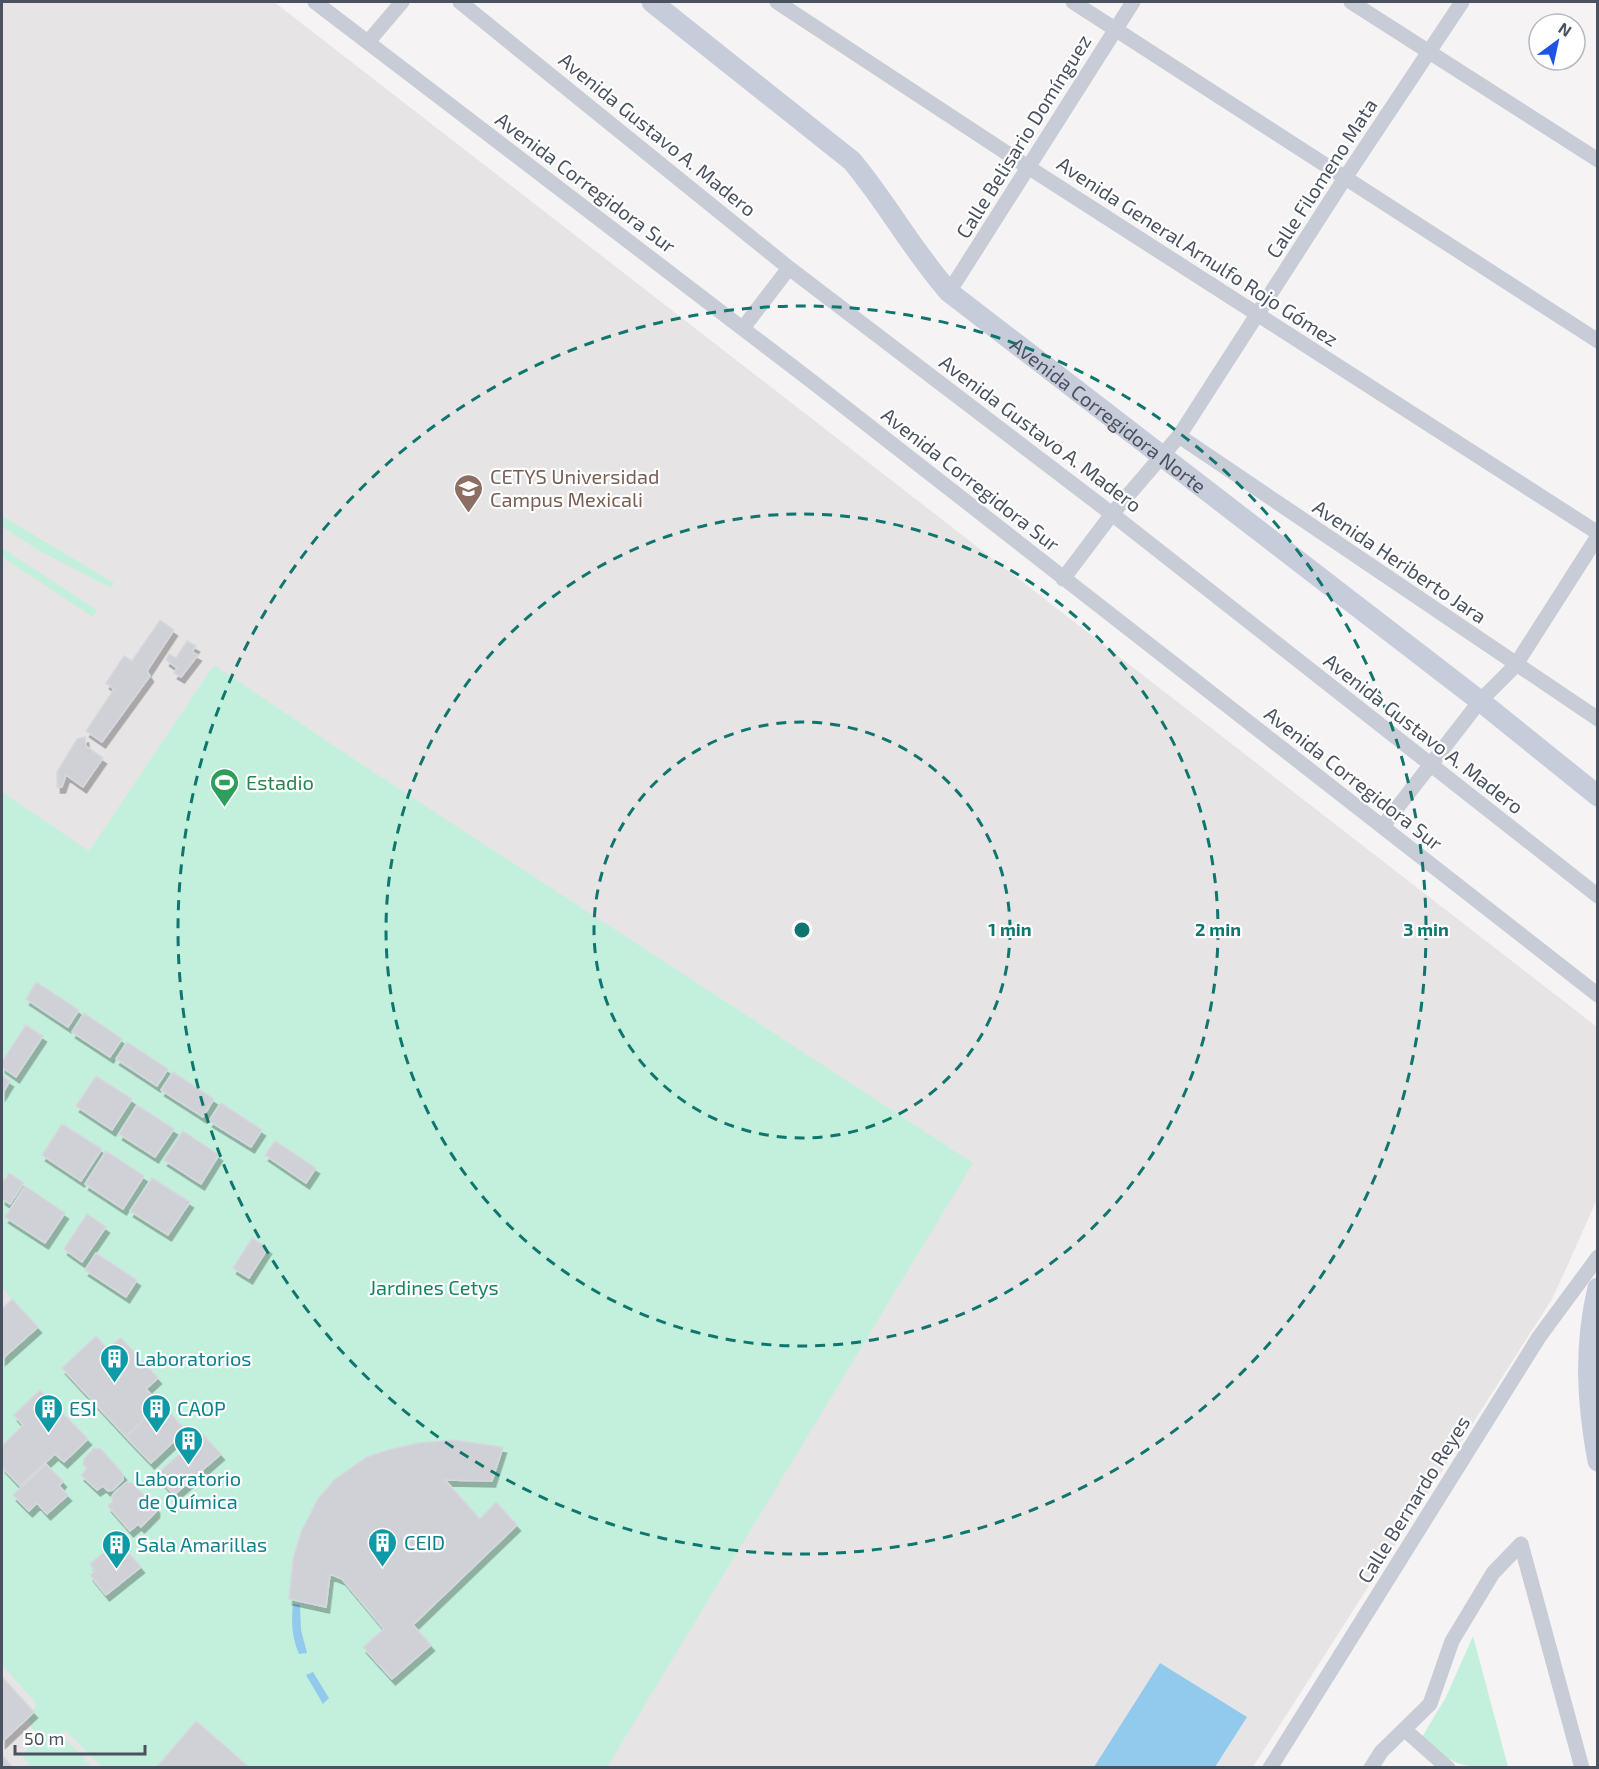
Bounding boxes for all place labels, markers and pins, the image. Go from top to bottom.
place label: CETYS Universidad Campus Mexicali [490,464,659,511]
school or university icon: CETYS Universidad Campus Mexicali [453,472,485,514]
sports icon: Estadio [209,766,241,808]
place label: Estadio [246,770,314,794]
centre of rings [792,920,812,940]
building icon: Laboratorios [98,1342,130,1384]
place label: Laboratorios [135,1346,252,1370]
building icon: ESI [32,1392,64,1434]
building icon: CAOP [140,1392,172,1434]
place label: ESI [69,1396,97,1420]
place label: CAOP [177,1396,226,1420]
building icon: Laboratorio de Química [172,1424,204,1466]
place label: Laboratorio de Química [135,1466,241,1513]
building icon: CEID [367,1526,399,1568]
building icon: Sala Amarillas [100,1528,132,1570]
place label: CEID [404,1530,445,1554]
place label: Sala Amarillas [137,1532,267,1556]

